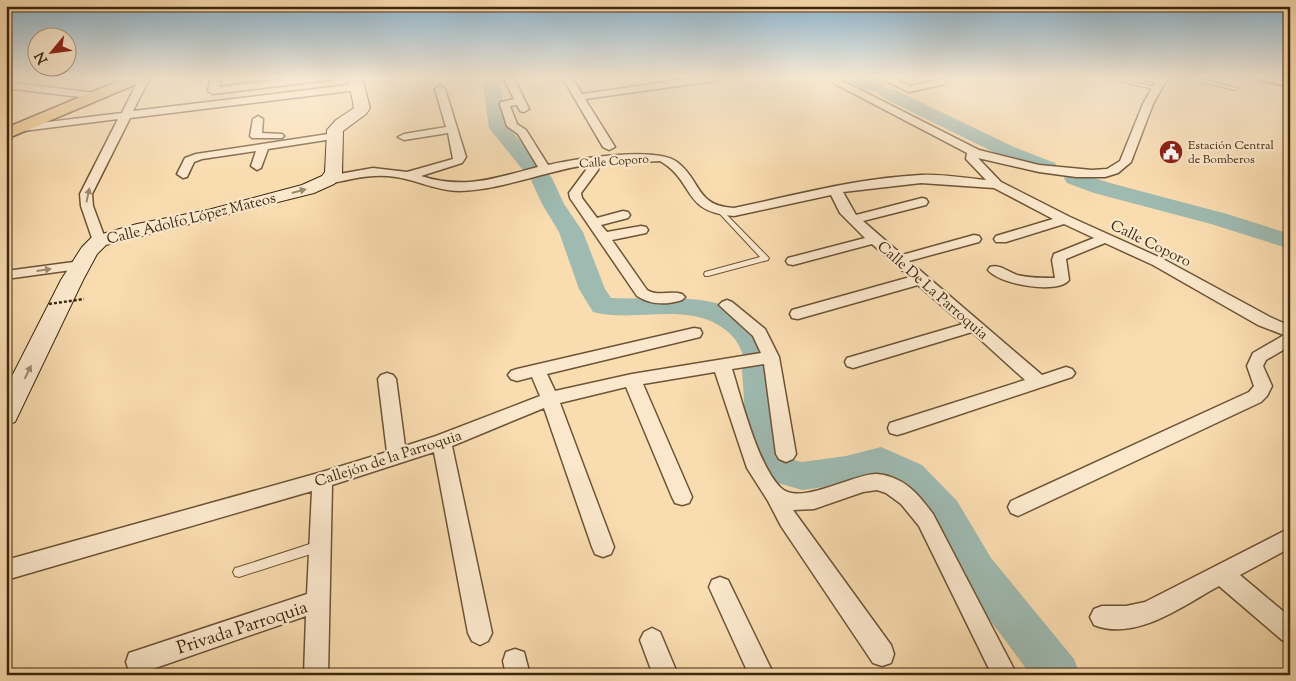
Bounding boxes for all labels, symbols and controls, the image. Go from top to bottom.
north arrow [28,28,78,78]
text: N [31,48,54,67]
place label: Estación Central de Bomberos [1188,137,1274,169]
public building icon: Estación Central de Bomberos [1158,139,1184,165]
street label: Calle Coporo [579,151,650,173]
one-way arrow [85,187,93,203]
one-way arrow [292,187,307,195]
street label: Calle Adolfo López Mateos [105,188,278,251]
street label: Calle Coporo [1107,216,1194,273]
street label: Calle De La Parroquia [872,237,992,345]
one-way arrow [36,266,52,274]
one-way arrow [24,364,32,379]
street label: Callejón de la Parroquia [312,426,465,493]
street label: Privada Parroquia [174,595,311,662]

